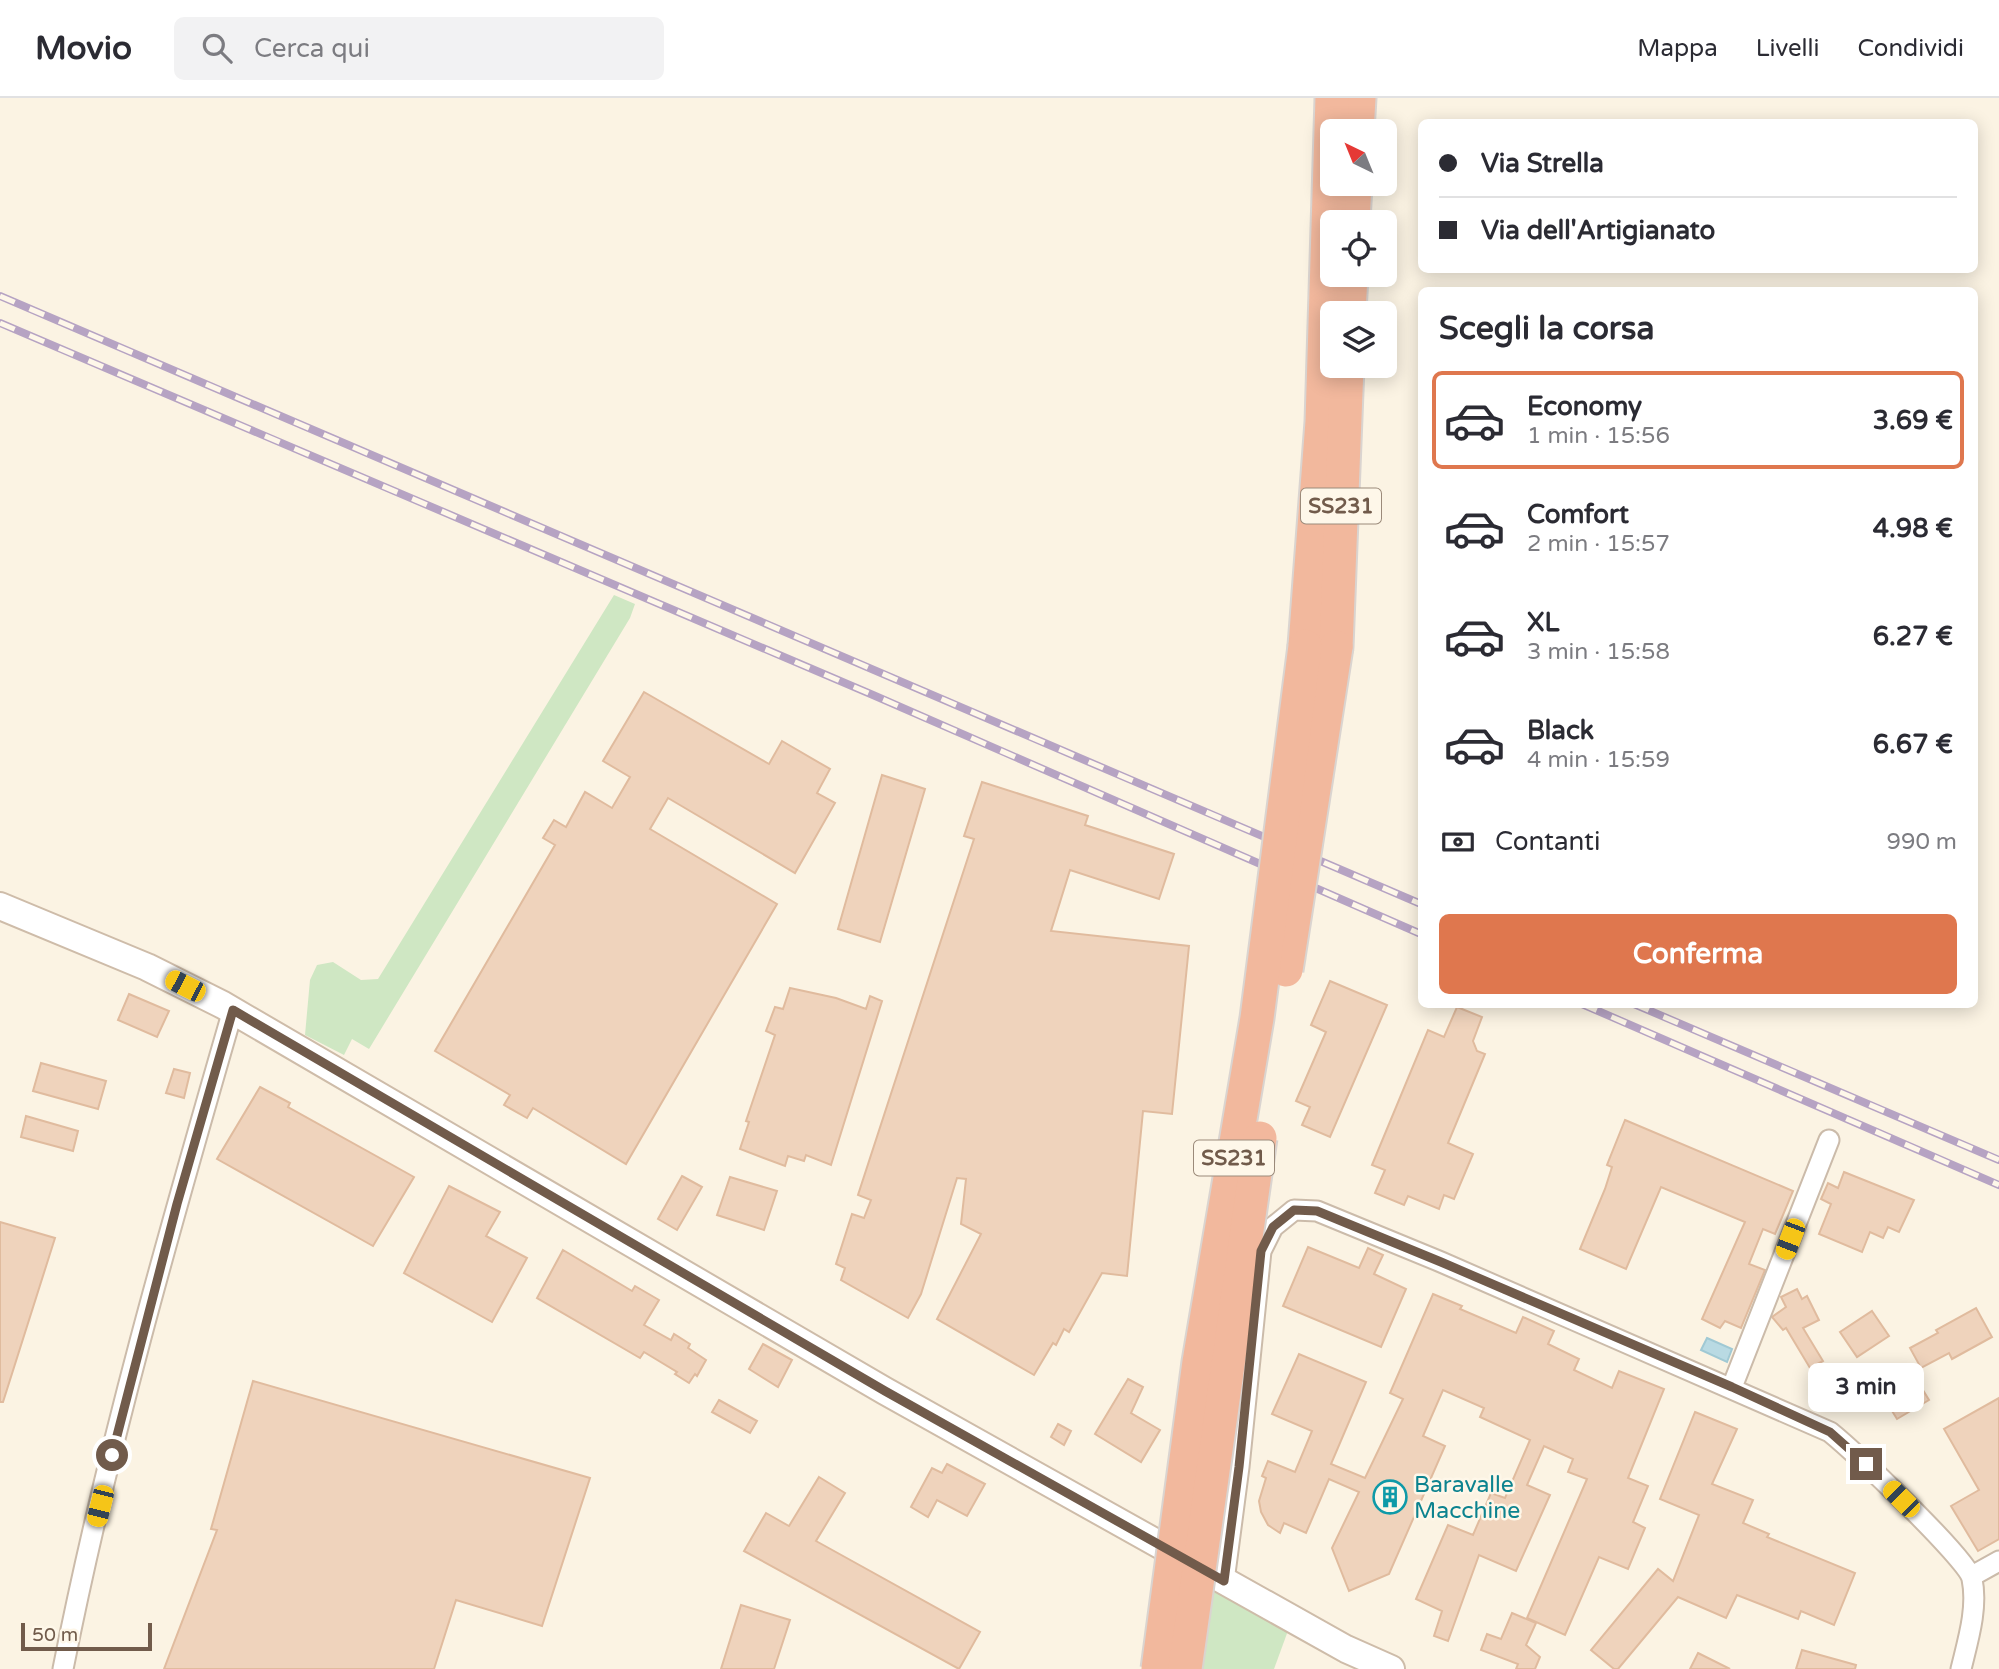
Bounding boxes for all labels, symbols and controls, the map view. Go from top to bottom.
search box [174,17,664,80]
text: Movio [35,29,132,68]
icon: search [198,29,236,67]
text: Cerca qui [254,33,370,64]
text: Mappa [1637,34,1718,63]
text: Livelli [1756,34,1820,63]
text: Condividi [1858,34,1964,63]
north arrow [1320,119,1396,196]
map controls [1320,119,1397,378]
text: Via Strella [1481,148,1604,179]
button: locate [1320,210,1397,287]
text: Via dell'Artigianato [1481,215,1715,246]
button: layers [1320,301,1397,378]
text: Scegli la corsa [1439,310,1654,348]
icon: car [1443,389,1506,452]
text: Economy [1527,391,1642,422]
text: 3.69 € [1873,405,1953,436]
text: 1 min · 15:56 [1527,422,1670,450]
road number: SS231 [1301,488,1381,524]
icon: car [1443,497,1506,560]
text: Comfort [1527,499,1629,530]
text: 4.98 € [1873,513,1953,544]
text: 2 min · 15:57 [1527,530,1670,558]
icon: car [1443,605,1506,668]
text: XL [1527,607,1559,638]
text: 6.27 € [1873,621,1953,652]
text: 3 min · 15:58 [1527,638,1670,666]
icon: car [1443,713,1506,776]
text: Black [1527,715,1594,746]
text: 6.67 € [1873,729,1953,760]
text: 4 min · 15:59 [1527,746,1670,774]
icon: cash [1439,823,1477,861]
text: Contanti [1495,826,1600,857]
text: 990 m [1887,828,1957,856]
button: Conferma [1439,914,1957,994]
car [162,967,209,1005]
road number: SS231 [1194,1140,1274,1176]
car [1773,1216,1808,1262]
callout: 3 min [1808,1362,1924,1412]
text: 3 min [1835,1373,1897,1401]
route start [96,1439,128,1471]
route end [1850,1448,1882,1480]
place label: Baravalle Macchine [1414,1471,1520,1525]
car [1879,1477,1924,1521]
building icon: Baravalle Macchine [1371,1478,1409,1516]
car [85,1483,116,1529]
scale bar [21,1620,152,1652]
text: 50 m [32,1624,78,1646]

